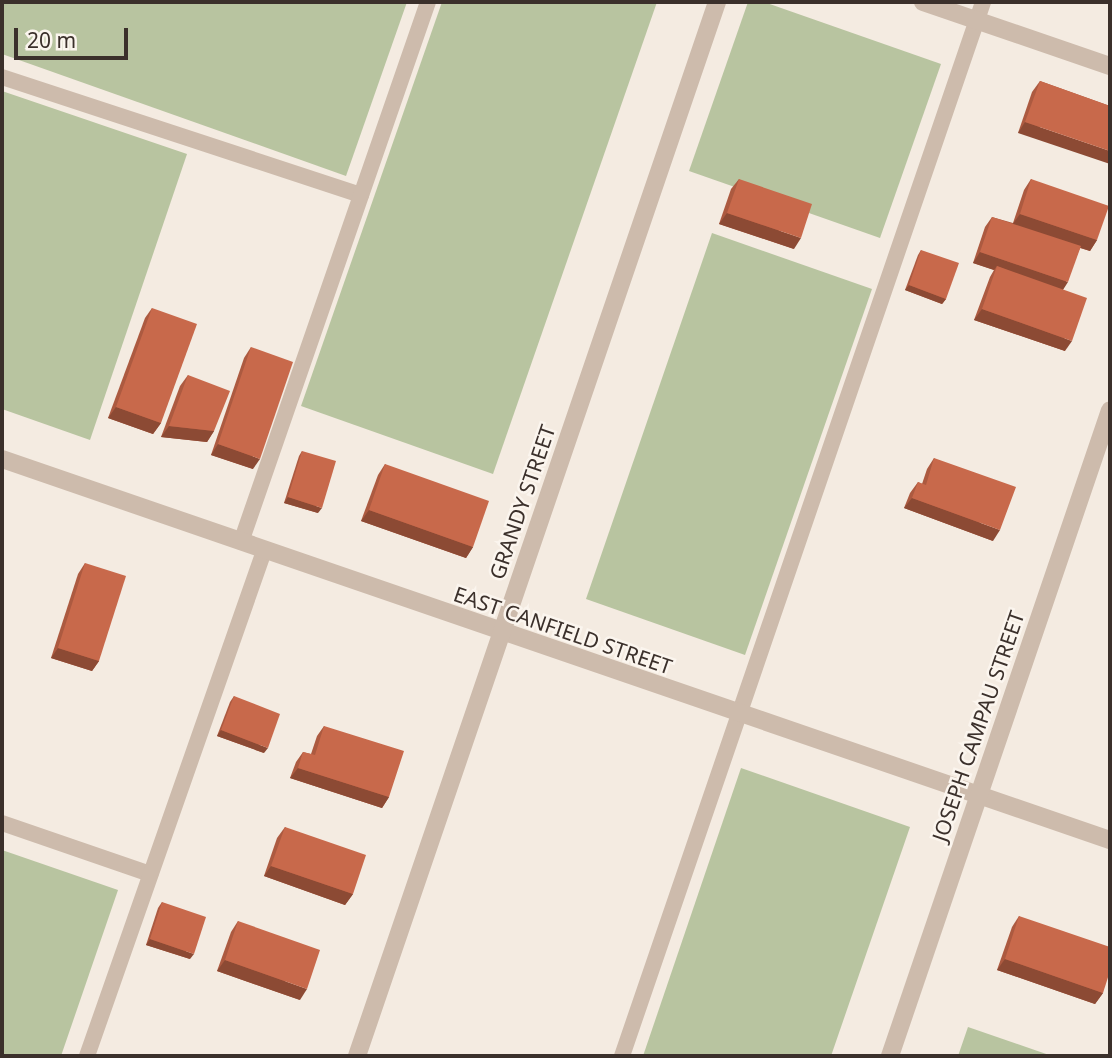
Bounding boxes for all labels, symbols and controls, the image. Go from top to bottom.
scale bar [18,14,131,58]
text: 20 m [27,26,76,54]
street label: GRANDY STREET [484,422,560,582]
street label: EAST CANFIELD STREET [451,581,675,679]
street label: JOSEPH CAMPAU STREET [927,607,1029,845]

